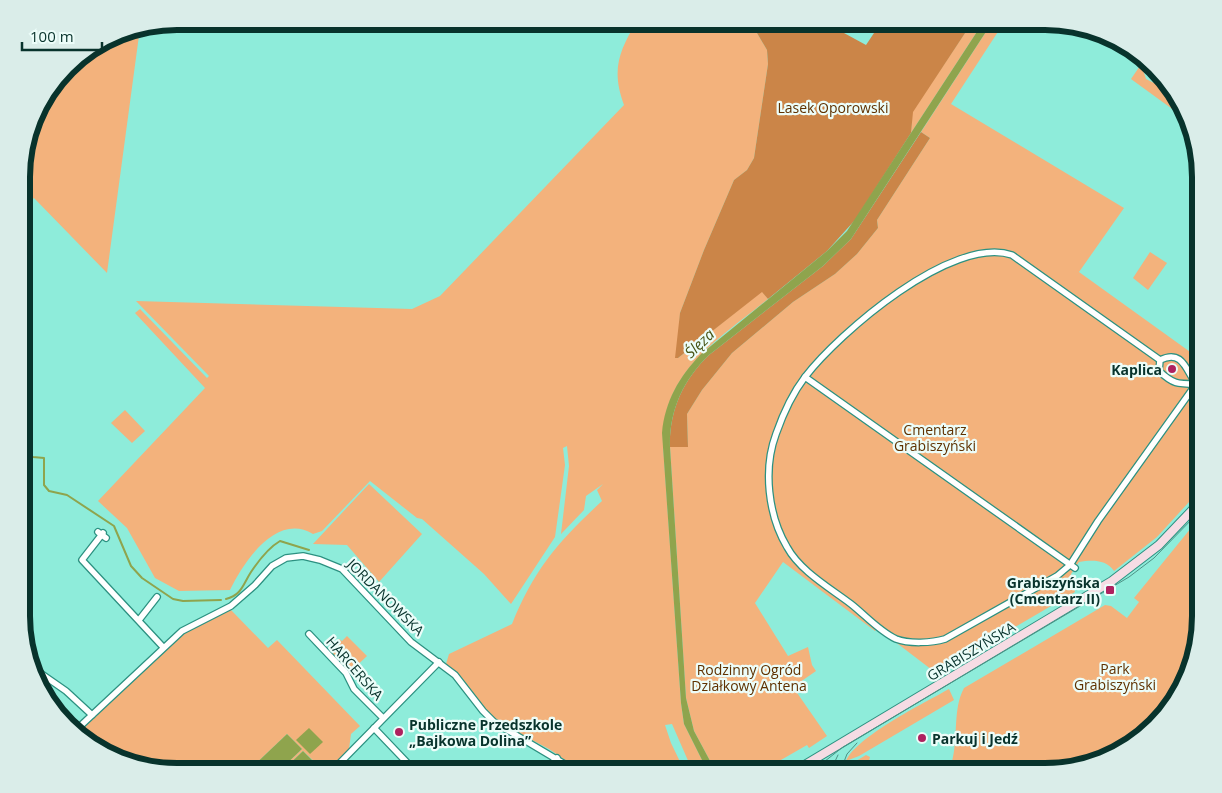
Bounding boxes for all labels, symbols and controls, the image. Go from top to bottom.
scale bar [22,20,102,52]
text: 100 m [30,26,74,46]
park label: Lasek Oporowski [777,98,889,117]
water label: Ślęza [680,324,719,362]
place label: Kaplica [1111,360,1162,379]
marker: Kaplica [1166,363,1178,375]
park label: Cmentarz Grabiszyński [894,420,976,455]
street label: JORDANOWSKA [342,553,429,640]
place label: Grabiszyńska (Cmentarz II) [1007,573,1100,608]
marker: Grabiszyńska (Cmentarz II) [1104,584,1116,596]
street label: GRABISZYŃSKA [923,617,1019,685]
street label: HARCERSKA [322,632,388,704]
park label: Park Grabiszyński [1074,659,1156,694]
park label: Rodzinny Ogród Działkowy Antena [691,660,807,695]
place label: Publiczne Przedszkole „Bajkowa Dolina” [409,715,562,750]
marker: Publiczne Przedszkole „Bajkowa Dolina” [393,726,405,738]
place label: Parkuj i Jedź [932,729,1018,748]
marker: Parkuj i Jedź [916,732,928,744]

